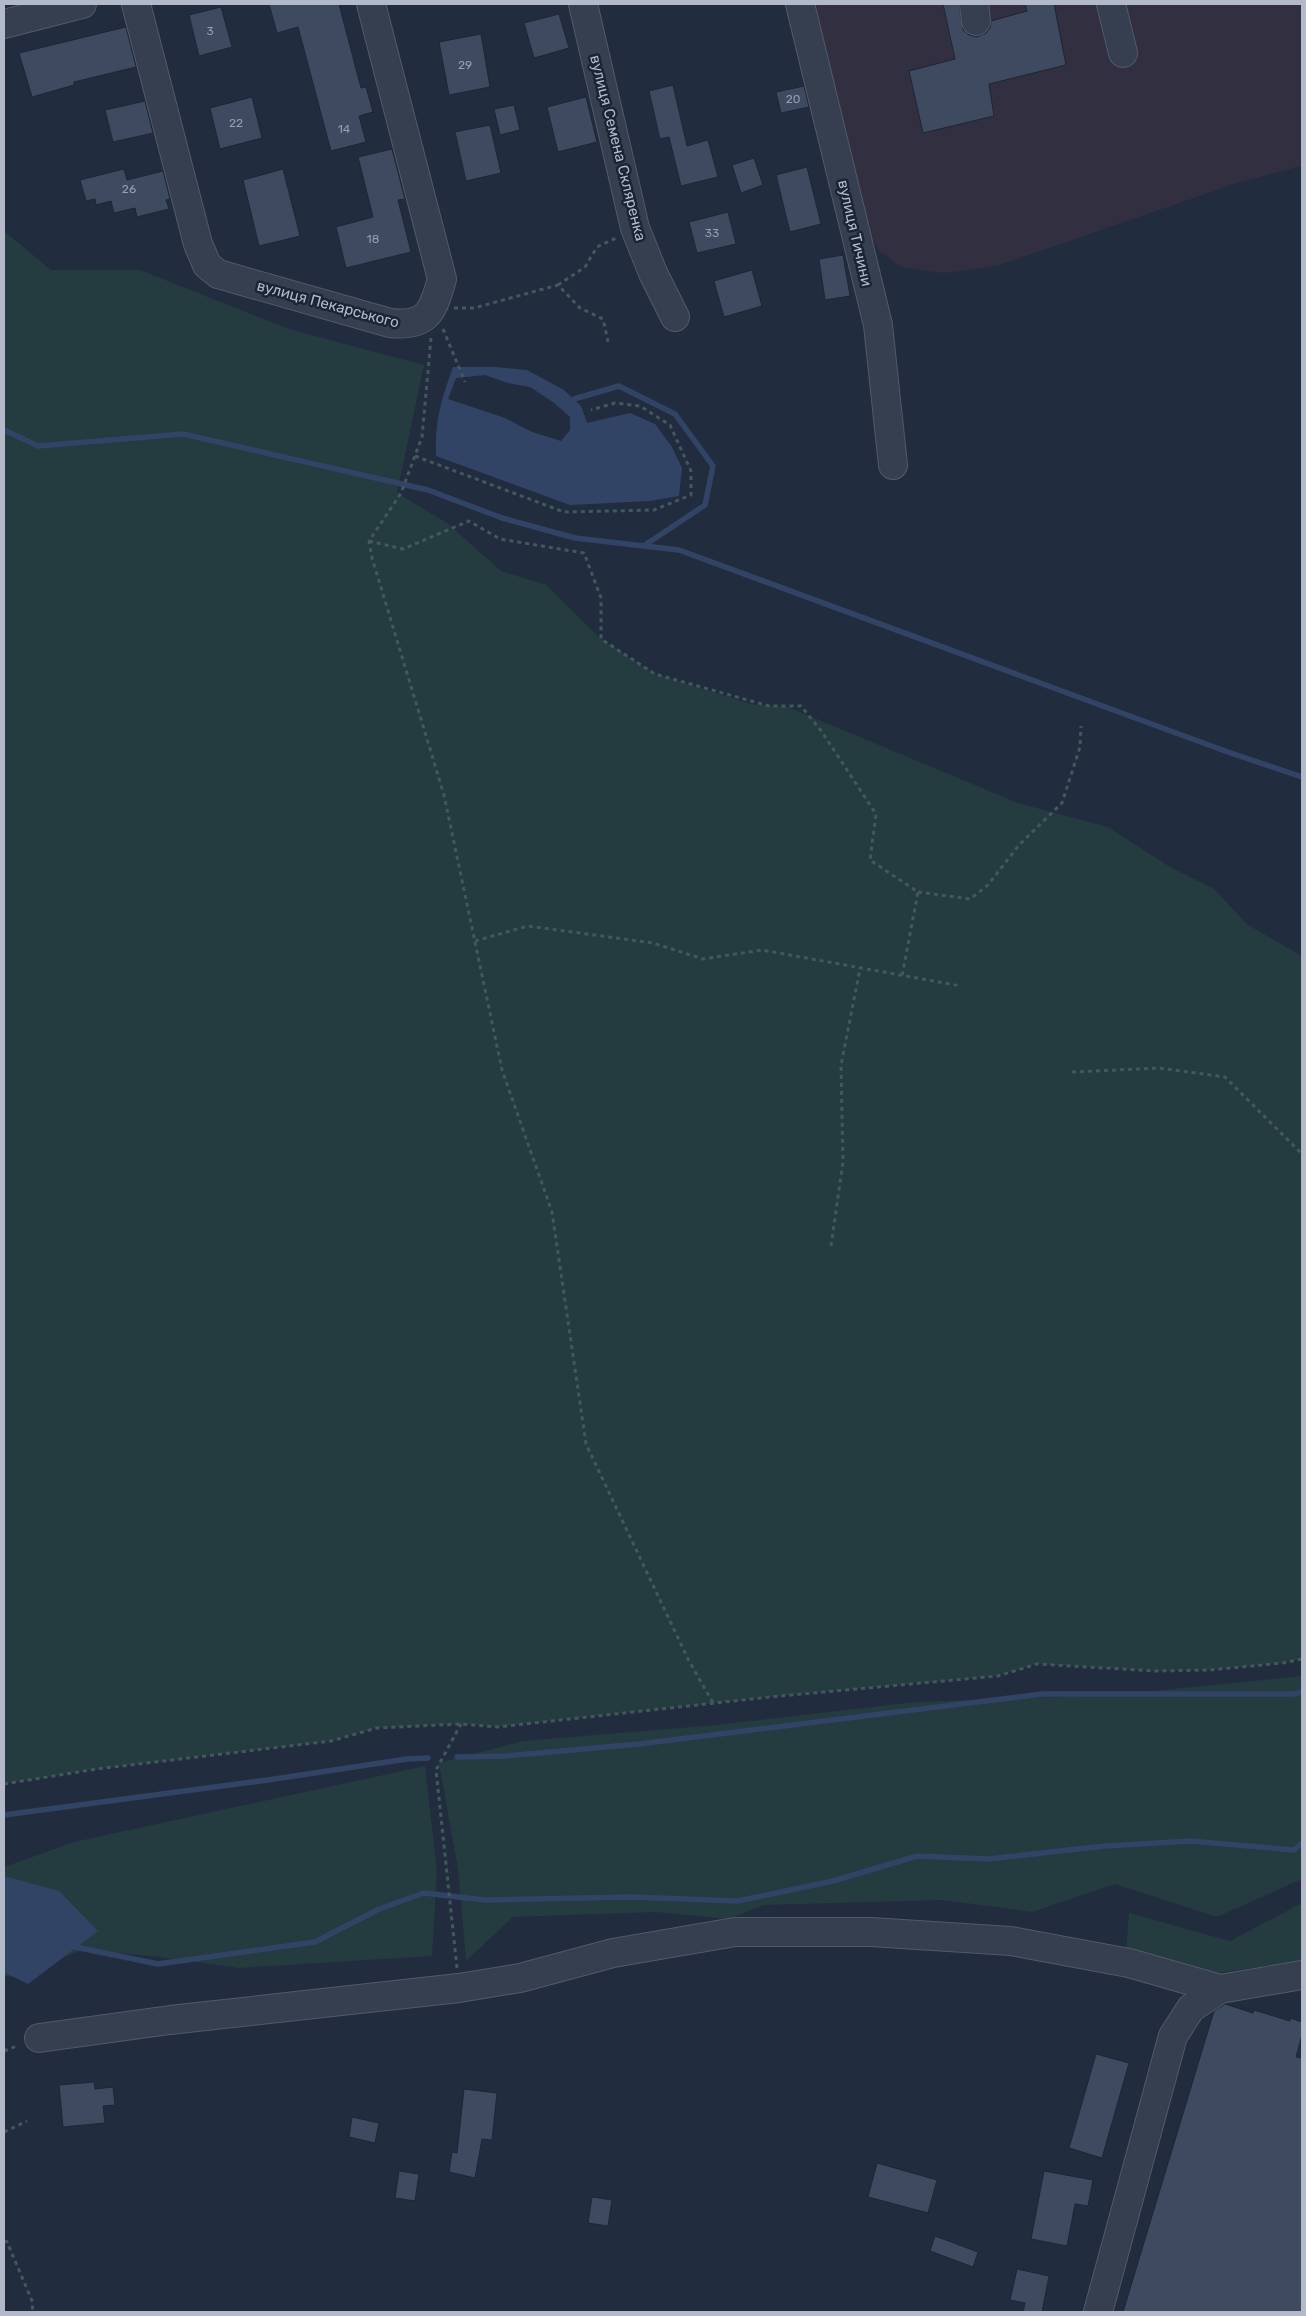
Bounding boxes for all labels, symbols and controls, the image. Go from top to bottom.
house number: 3 [206,24,214,38]
street label: вулиця Семена Скляренка [586,53,650,243]
house number: 29 [458,58,472,72]
house number: 20 [786,92,800,106]
house number: 22 [229,116,243,130]
house number: 14 [338,122,351,136]
street label: вулиця Тичини [834,178,876,288]
house number: 26 [122,182,136,196]
house number: 33 [705,226,719,240]
house number: 18 [367,232,379,246]
street label: вулиця Пекарського [255,276,401,332]

